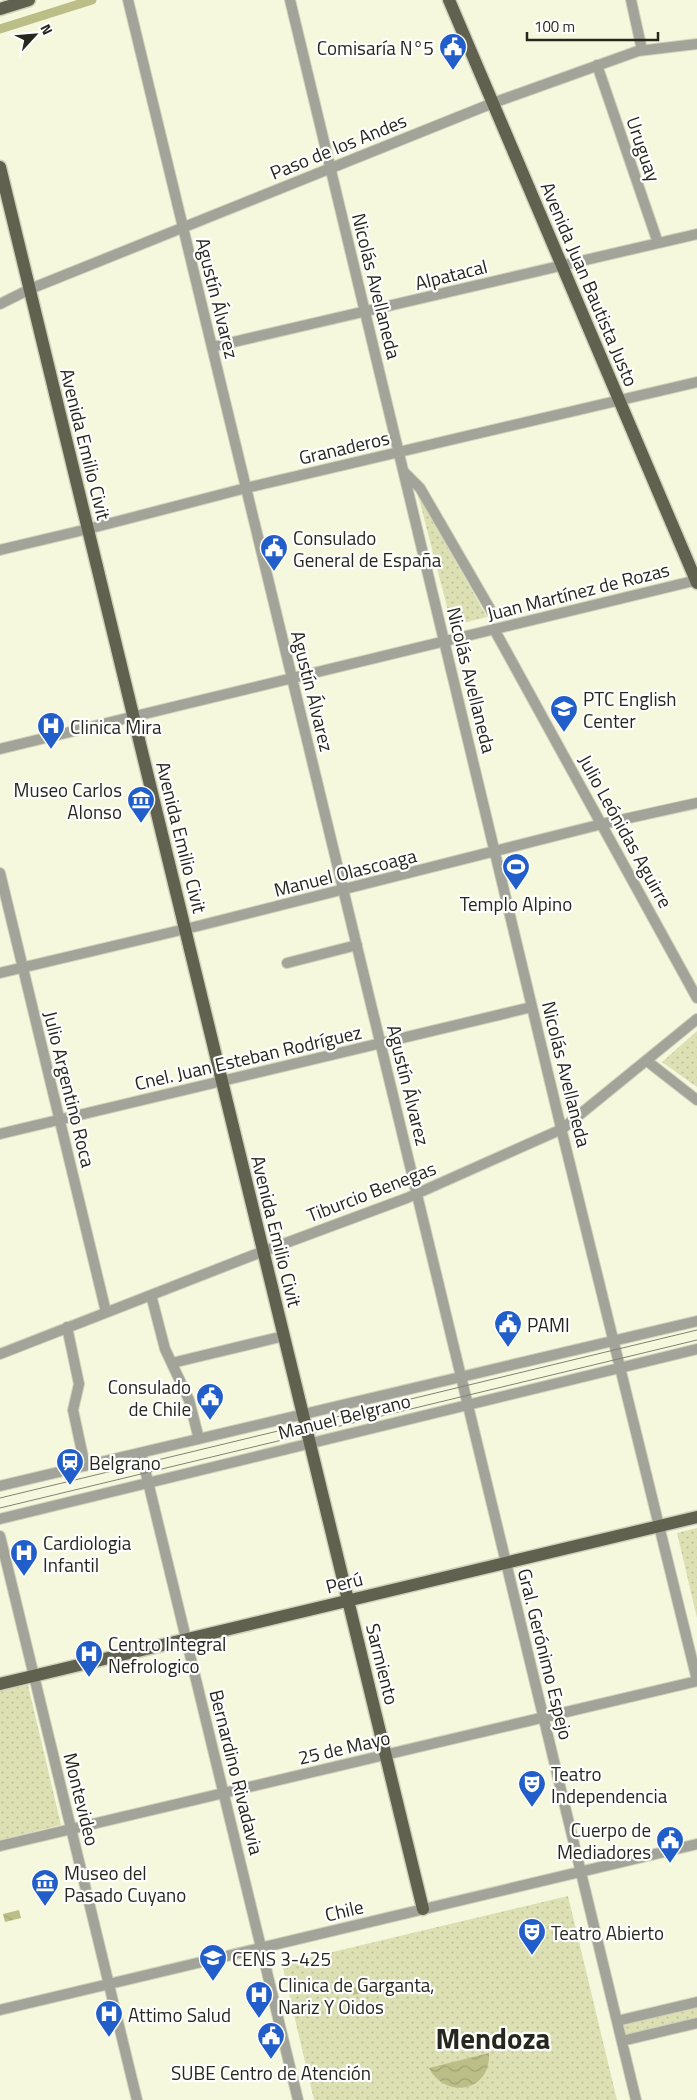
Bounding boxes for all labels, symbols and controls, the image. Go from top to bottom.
north arrow [10,10,60,60]
scale bar [527,10,658,42]
text: 100 m [534,15,575,38]
text: N [36,20,59,38]
public building icon: Comisaría N°5 [438,32,468,71]
place label: Comisaría N°5 [317,33,434,62]
street label: Paso de los Andes [265,105,411,187]
street label: Uruguay [619,112,669,186]
street label: Avenida Juan Bautista Justo [534,177,646,391]
street label: Nicolás Avellaneda [345,210,409,362]
street label: Agustín Álvarez [189,234,247,362]
street label: Alpatacal [412,251,490,297]
street label: Avenida Emilio Civit [53,365,119,523]
street label: Granaderos [296,422,392,472]
place label: Consulado General de España [293,523,442,574]
public building icon: Consulado General de España [259,533,289,572]
street label: Juan Martínez de Rozas [484,554,673,628]
street label: Nicolás Avellaneda [440,604,504,756]
street label: Agustín Álvarez [284,627,342,755]
place label: PTC English Center [583,684,677,735]
school or university icon: PTC English Center [549,694,579,733]
hospital icon: Clinica Mira [36,711,66,750]
place label: Clinica Mira [70,712,162,741]
street label: Julio Leónidas Aguirre [572,749,680,913]
street label: Avenida Emilio Civit [149,758,215,916]
place label: Museo Carlos Alonso [14,775,122,826]
museum icon: Museo Carlos Alonso [126,785,156,824]
street label: Manuel Olascoaga [271,840,420,904]
sports icon: Templo Alpino [501,852,531,891]
place label: Templo Alpino [460,889,572,918]
street label: Nicolás Avellaneda [535,998,599,1150]
street label: Julio Argentino Roca [37,1008,104,1171]
street label: Cnel. Juan Esteban Rodríguez [132,1017,364,1097]
street label: Agustín Álvarez [380,1021,438,1149]
street label: Avenida Emilio Civit [244,1152,310,1310]
street label: Tiburcio Benegas [302,1153,440,1229]
public building icon: PAMI [493,1309,523,1348]
place label: PAMI [527,1310,570,1339]
place label: Consulado de Chile [108,1372,191,1423]
public building icon: Consulado de Chile [195,1382,225,1421]
street label: Manuel Belgrano [275,1386,413,1446]
station icon: Belgrano [55,1447,85,1486]
place label: Belgrano [89,1448,161,1477]
place label: Cardiologia Infantil [43,1528,132,1579]
hospital icon: Cardiologia Infantil [9,1538,39,1577]
street label: Perú [322,1563,366,1601]
street label: Gral. Gerónimo Espejo [511,1565,581,1743]
street label: Sarmiento [359,1620,407,1708]
place label: Centro Integral Nefrologico [108,1629,226,1680]
hospital icon: Centro Integral Nefrologico [74,1639,104,1678]
street label: Bernardino Rivadavia [202,1686,272,1858]
street label: 25 de Mayo [295,1722,393,1772]
street label: Montevideo [56,1749,108,1849]
place label: Teatro Independencia [551,1759,668,1810]
theatre icon: Teatro Independencia [517,1769,547,1808]
place label: Cuerpo de Mediadores [557,1815,651,1866]
public building icon: Cuerpo de Mediadores [655,1825,685,1864]
place label: Museo del Pasado Cuyano [64,1858,186,1909]
museum icon: Museo del Pasado Cuyano [30,1868,60,1907]
street label: Chile [322,1892,366,1928]
theatre icon: Teatro Abierto [517,1917,547,1956]
place label: Teatro Abierto [551,1918,664,1947]
school or university icon: CENS 3-425 [198,1943,228,1982]
place label: CENS 3-425 [232,1944,331,1973]
place label: Clinica de Garganta, Nariz Y Oidos [278,1970,435,2021]
hospital icon: Clinica de Garganta, Nariz Y Oidos [244,1980,274,2019]
hospital icon: Attimo Salud [94,1999,124,2038]
place label: Attimo Salud [128,2000,231,2029]
district label: Mendoza [436,2016,550,2060]
public building icon: SUBE Centro de Atención [256,2021,286,2060]
place label: SUBE Centro de Atención [171,2058,371,2087]

